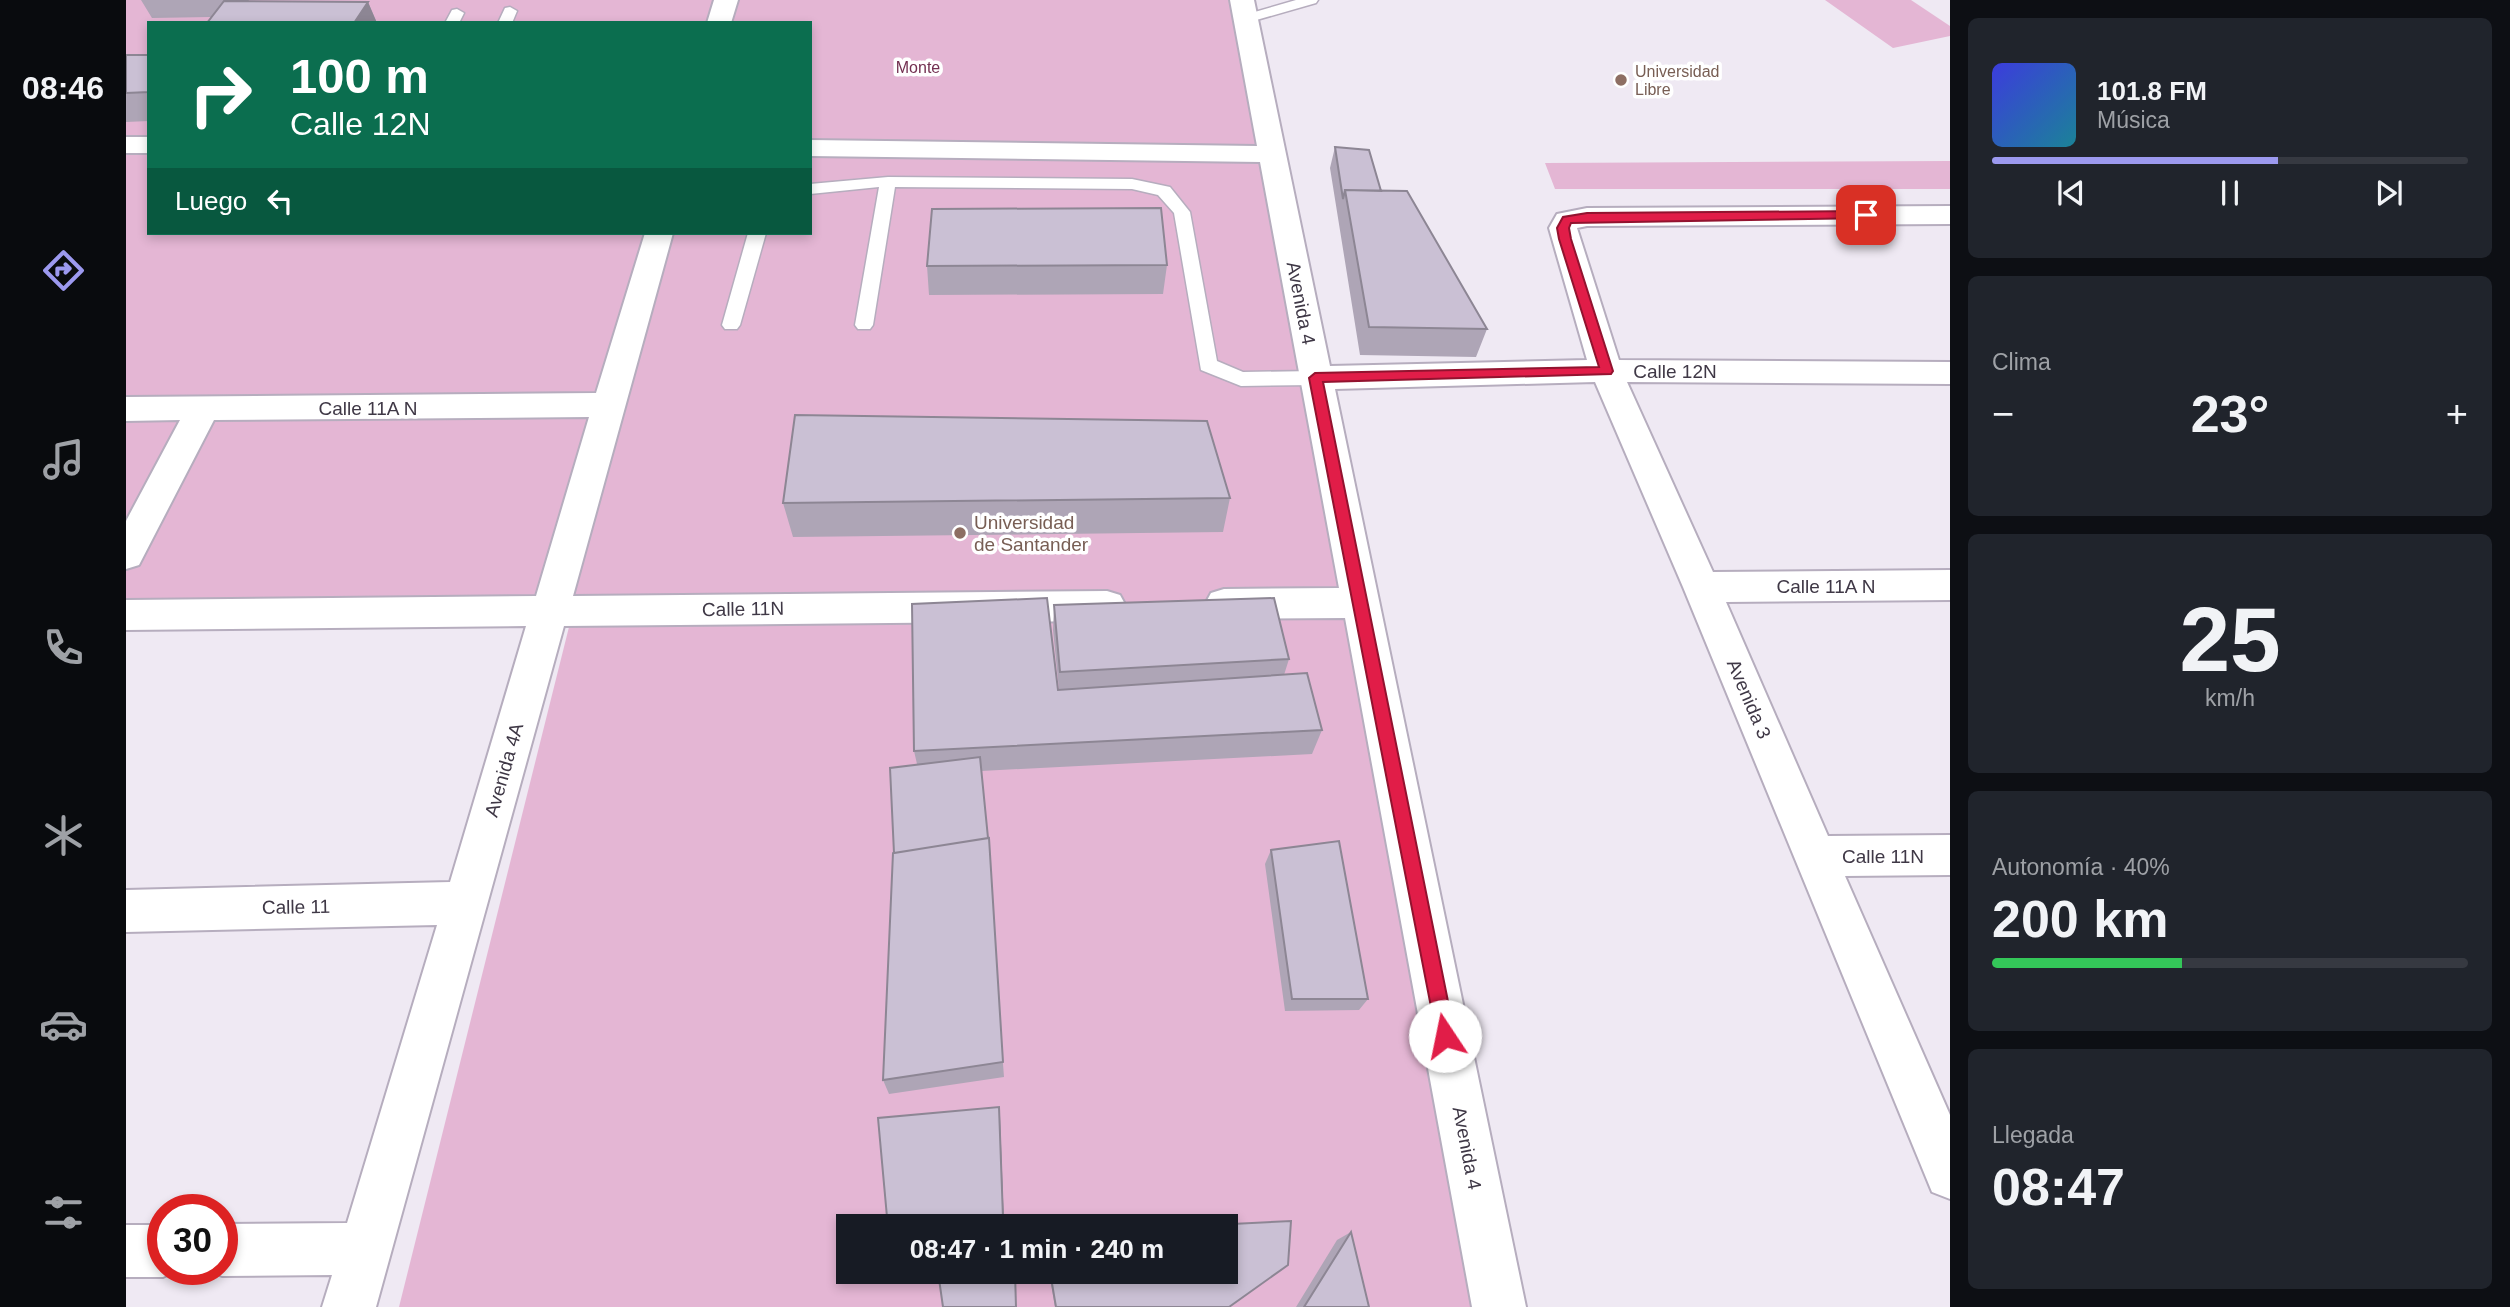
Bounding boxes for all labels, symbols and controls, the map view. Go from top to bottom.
icon: right [175,49,266,140]
text: 100 m [290,49,429,103]
park label: Monte [896,59,940,76]
place label: Universidad Libre [1635,63,1719,98]
text: 08:46 [22,70,104,106]
marker: Universidad Libre [1613,72,1629,88]
text: 101.8 FM [2097,76,2207,106]
text: Calle 12N [290,106,431,142]
text: Música [2097,107,2170,133]
icon: previous [2052,174,2090,212]
icon: pause [2211,174,2249,212]
icon: next [2370,174,2408,212]
icon: left [261,182,299,220]
pin [1836,185,1896,245]
text: Luego [175,186,247,216]
icon: arrive [1847,196,1885,234]
icon: directions [39,246,88,295]
street label: Avenida 4 [1283,260,1319,347]
text: Clima [1992,349,2051,375]
street label: Calle 12N [1633,361,1717,382]
text: 23° [2191,385,2269,443]
text: − [1992,393,2014,435]
text: + [2446,393,2468,435]
street label: Calle 11A N [319,398,417,419]
icon: music [39,435,88,484]
place label: Universidad de Santander [974,512,1089,555]
marker: Universidad de Santander [952,525,968,541]
street label: Calle 11A N [1777,576,1875,597]
text: 25 [2179,589,2281,690]
street label: Calle 11N [702,598,784,620]
icon: phone [39,623,88,672]
street label: Avenida 3 [1723,656,1775,742]
text: km/h [2205,685,2255,711]
street label: Avenida 4A [481,720,528,819]
icon: climate [39,811,88,860]
street label: Calle 11N [1842,846,1924,867]
text: Autonomía · 40% [1992,854,2170,880]
text: 200 km [1992,890,2168,948]
street label: Calle 11 [262,896,330,918]
position arrow [1408,999,1482,1073]
icon: car [39,1000,88,1049]
street label: Avenida 4 [1449,1105,1485,1192]
text: Llegada [1992,1122,2074,1148]
text: 08:47 [1992,1158,2125,1216]
icon: filters [39,1188,88,1237]
speed limit sign: 30 [147,1194,238,1285]
text: 08:47 · 1 min · 240 m [910,1234,1164,1264]

